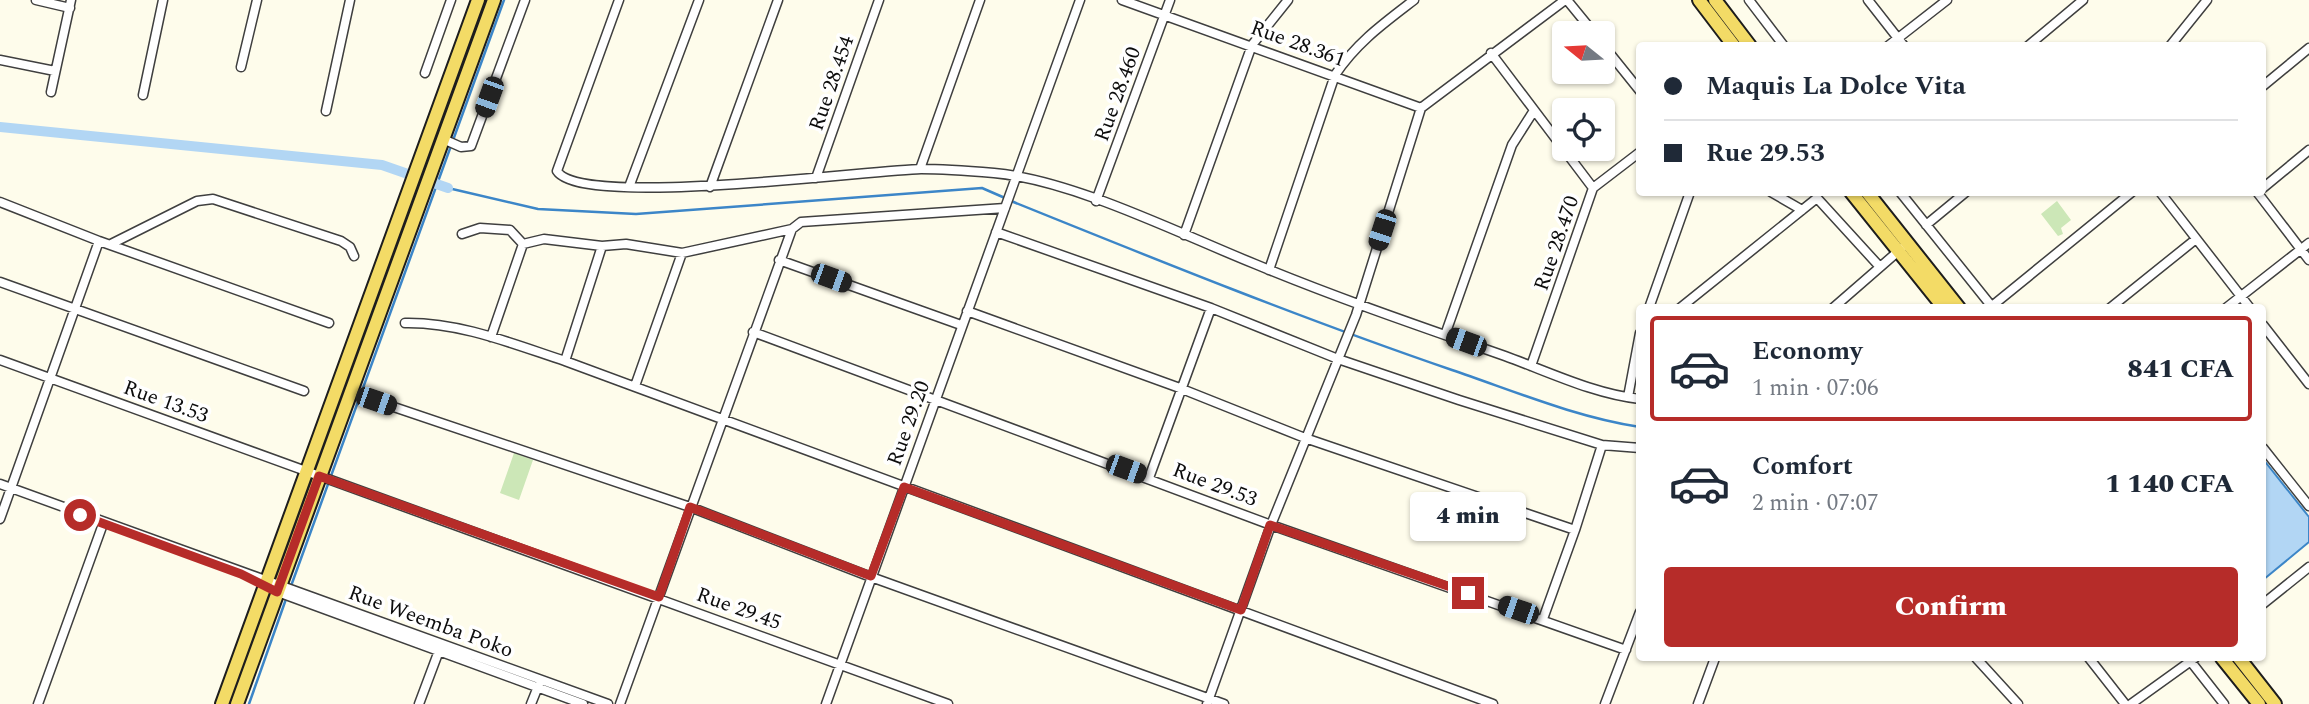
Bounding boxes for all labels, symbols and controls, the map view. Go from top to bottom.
street label: Rue 28.361 [1246,12,1350,76]
north arrow [1552,21,1615,84]
map controls [1552,21,1615,161]
street label: Rue 28.454 [801,31,863,135]
street label: Rue 28.460 [1086,42,1150,146]
text: Maquis La Dolce Vita [1706,66,1966,106]
car [472,74,507,120]
button: locate [1552,98,1615,161]
text: Rue 29.53 [1706,133,1825,173]
street label: Rue 28.470 [1526,191,1588,295]
car [1366,207,1399,253]
car [808,261,855,295]
car [1443,325,1490,359]
text: Economy [1752,331,1862,371]
icon: car [1668,337,1731,400]
text: 841 CFA [2127,349,2234,389]
text: 1 min · 07:06 [1752,371,1879,406]
street label: Rue 13.53 [119,372,213,432]
street label: Rue 29.20 [879,376,939,470]
car [353,384,400,418]
text: Comfort [1752,446,1853,486]
car [1103,452,1150,486]
icon: car [1668,452,1731,515]
street label: Rue 29.53 [1168,454,1262,516]
text: 1 140 CFA [2105,464,2234,504]
text: 2 min · 07:07 [1752,486,1879,521]
callout: 4 min [1410,491,1526,540]
route start [64,499,96,531]
text: 4 min [1436,499,1500,534]
button: Confirm [1664,567,2238,647]
street label: Rue Weemba Poko [344,577,518,667]
route end [1452,577,1484,609]
street label: Rue 29.45 [692,579,786,639]
car [1495,593,1542,627]

